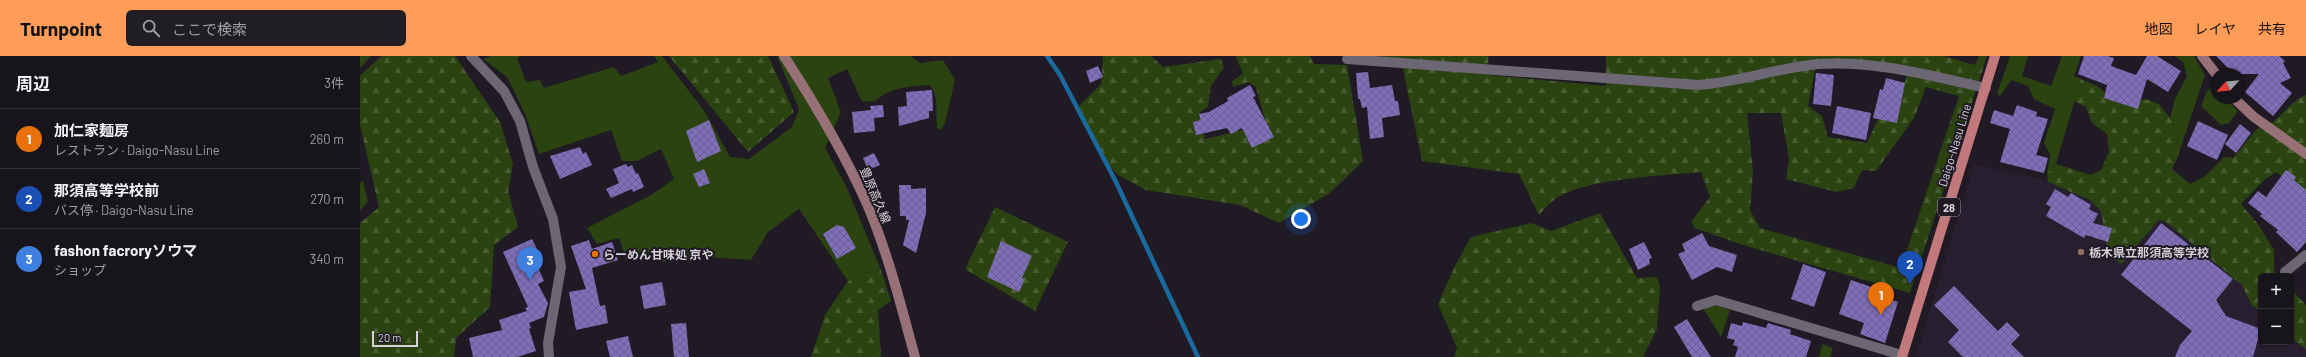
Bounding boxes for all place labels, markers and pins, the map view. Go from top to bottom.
place label: 栃木県立那須高等学校 [2089,245,2209,259]
pin: 3 [517,247,543,280]
place label: らーめん甘味処 京や [603,247,713,261]
marker: 栃木県立那須高等学校 [2076,247,2086,257]
marker: らーめん甘味処 京や [590,249,600,259]
pin: 2 [1897,251,1923,284]
pin: 1 [1868,282,1894,315]

